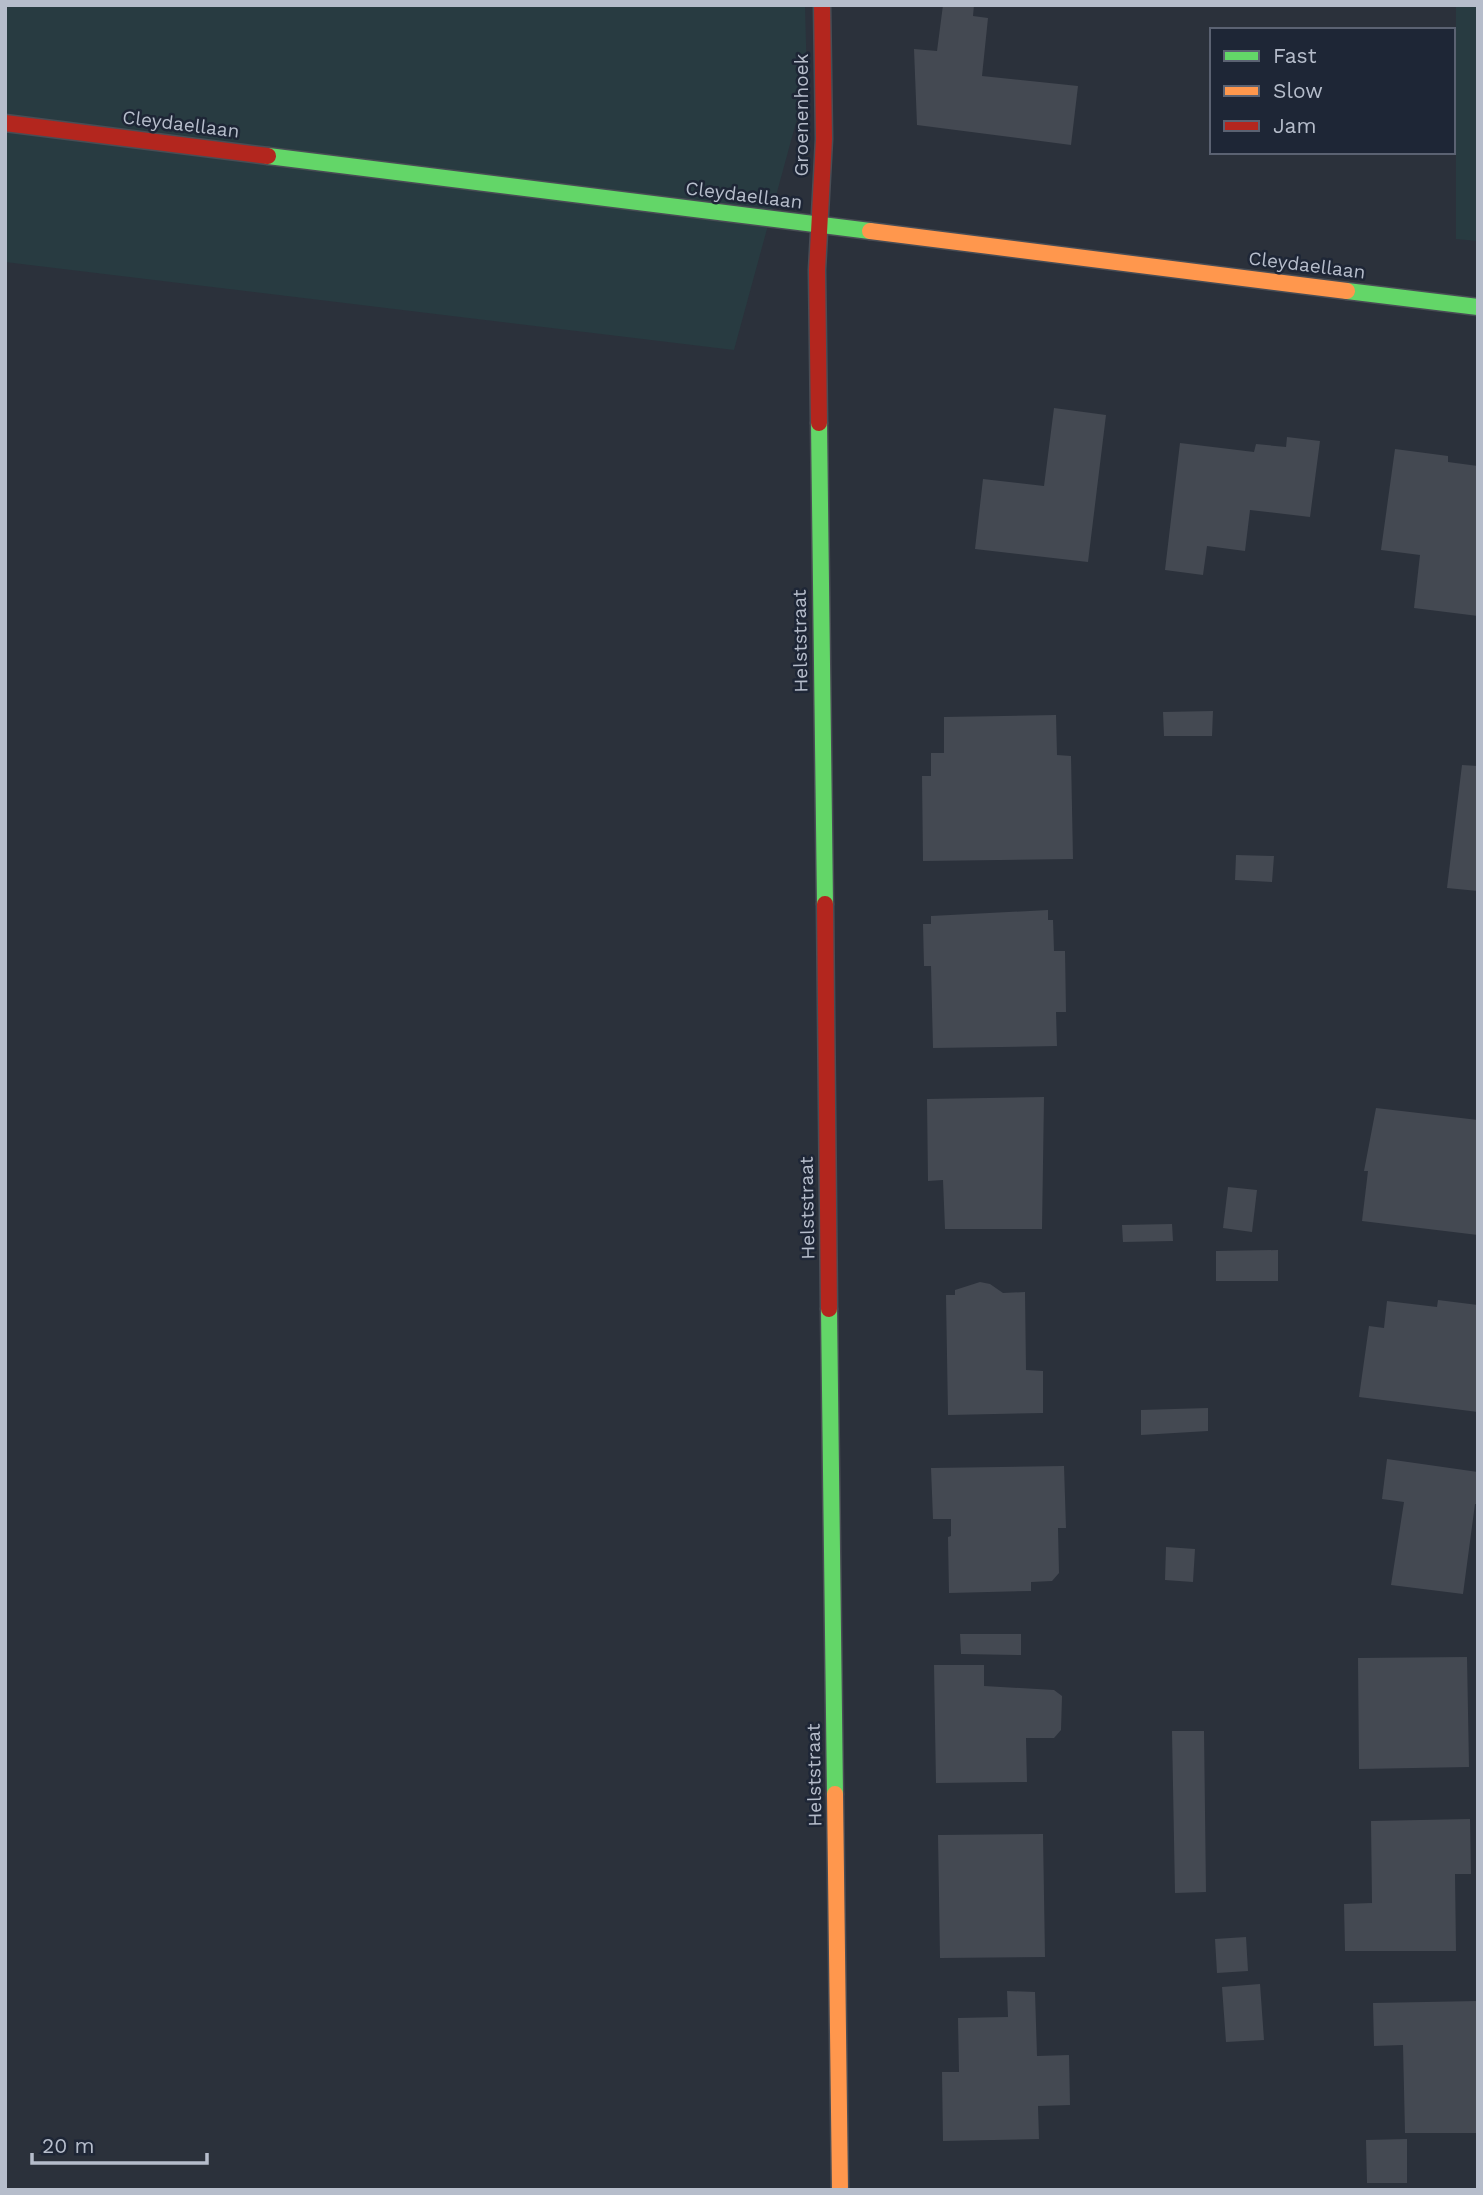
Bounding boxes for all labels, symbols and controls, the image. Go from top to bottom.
legend [1210,28,1455,154]
text: Fast [1273,43,1317,68]
street label: Groenenhoek [790,53,813,176]
text: Slow [1273,78,1323,103]
street label: Cleydaellaan [121,105,241,143]
text: Jam [1273,113,1316,138]
street label: Cleydaellaan [684,176,804,214]
street label: Cleydaellaan [1247,246,1367,284]
street label: Helststraat [788,589,812,693]
street label: Helststraat [795,1156,819,1260]
street label: Helststraat [802,1723,826,1827]
scale bar [32,2122,206,2166]
text: 20 m [42,2133,94,2158]

